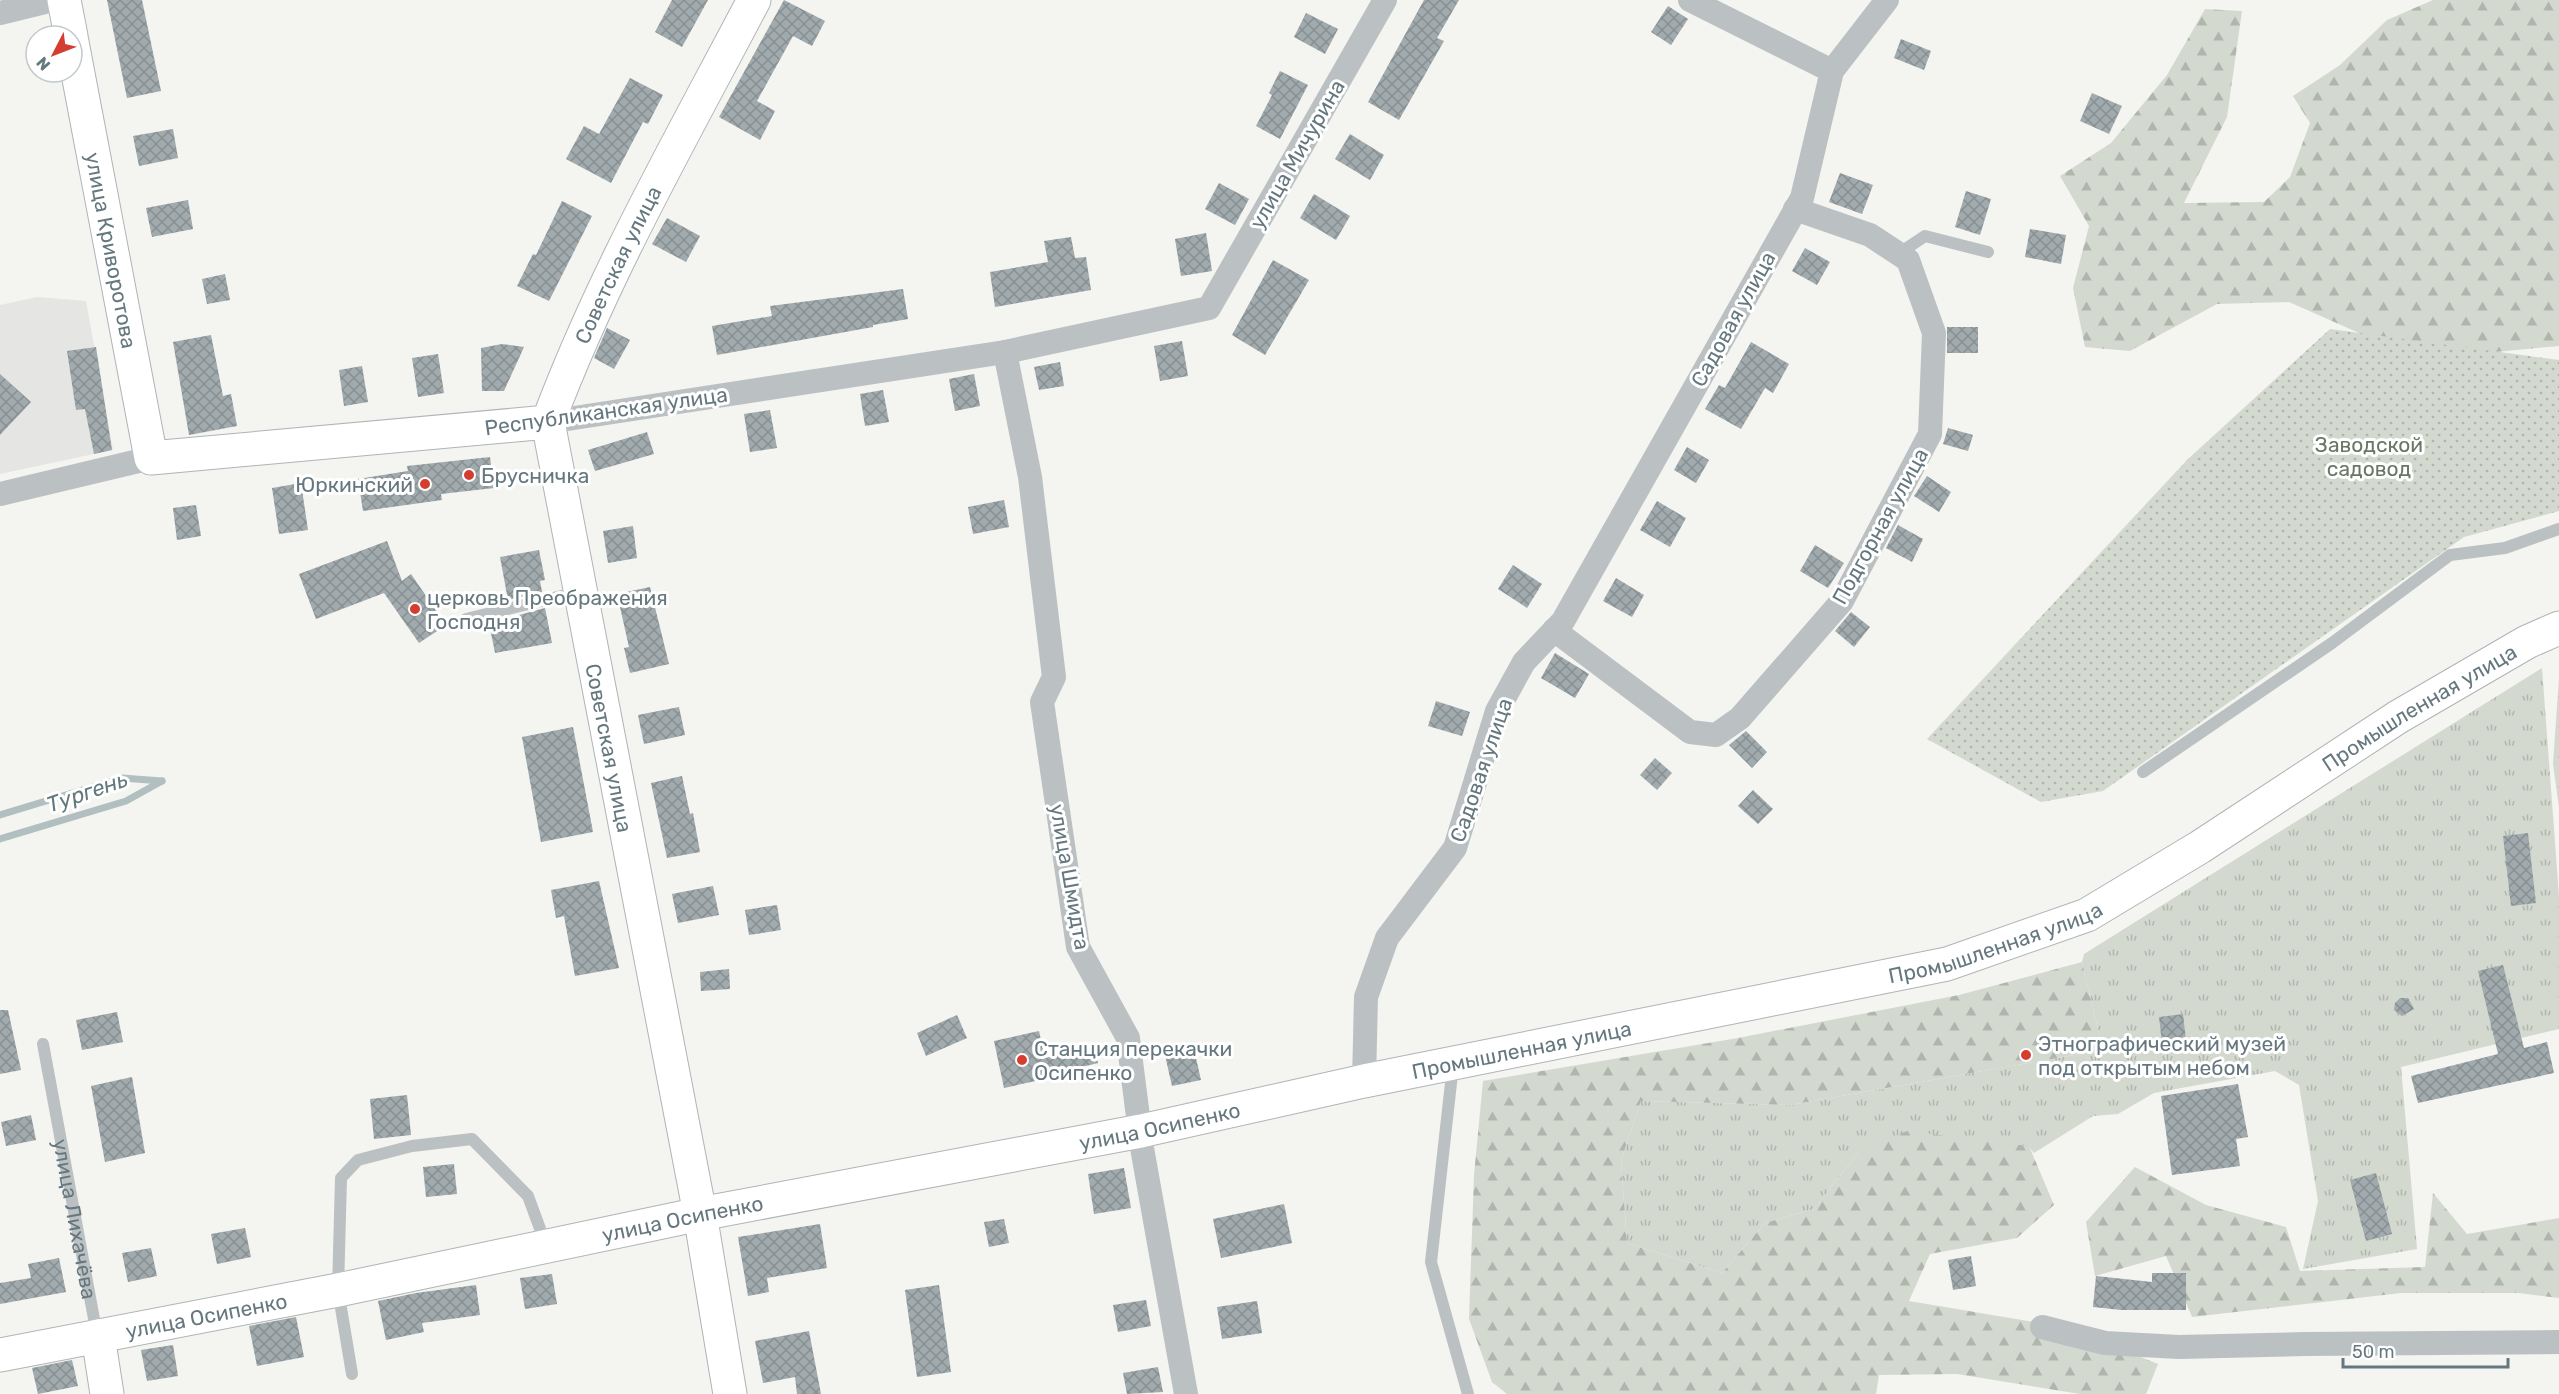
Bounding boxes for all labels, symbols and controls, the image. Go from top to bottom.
north arrow [24,24,84,84]
text: N [32,53,54,74]
street label: улица Мичурина [1244,75,1350,233]
street label: улица Криворотова [81,150,142,350]
street label: Советская улица [569,182,666,347]
street label: Садовая улица [1686,247,1780,391]
street label: Республиканская улица [483,382,729,440]
park label: Заводской садовод [2315,432,2423,481]
street label: Подгорная улица [1827,444,1933,608]
place label: Брусничка [481,463,589,488]
marker: Брусничка [462,468,476,482]
place label: Юркинский [295,472,413,497]
marker: Юркинский [418,477,432,491]
place label: церковь Преображения Господня [427,585,668,634]
marker: церковь Преображения Господня [408,602,422,616]
street label: Промышленная улица [2317,638,2521,776]
street label: Советская улица [580,661,638,835]
street label: Садовая улица [1445,695,1517,845]
water label: Тургень [43,766,131,818]
street label: улица Шмидта [1045,802,1095,952]
street label: Промышленная улица [1886,896,2107,988]
street label: Промышленная улица [1409,1015,1634,1084]
place label: Этнографический музей под открытым небом [2038,1031,2286,1080]
place label: Станция перекачки Осипенко [1034,1036,1232,1085]
marker: Этнографический музей под открытым небом [2019,1048,2033,1062]
marker: Станция перекачки Осипенко [1015,1053,1029,1067]
street label: улица Осипенко [1077,1097,1242,1155]
street label: улица Лихачёва [48,1137,103,1301]
street label: улица Осипенко [599,1190,765,1247]
street label: улица Осипенко [123,1288,289,1343]
scale bar [2343,1331,2508,1369]
text: 50 m [2352,1341,2395,1363]

